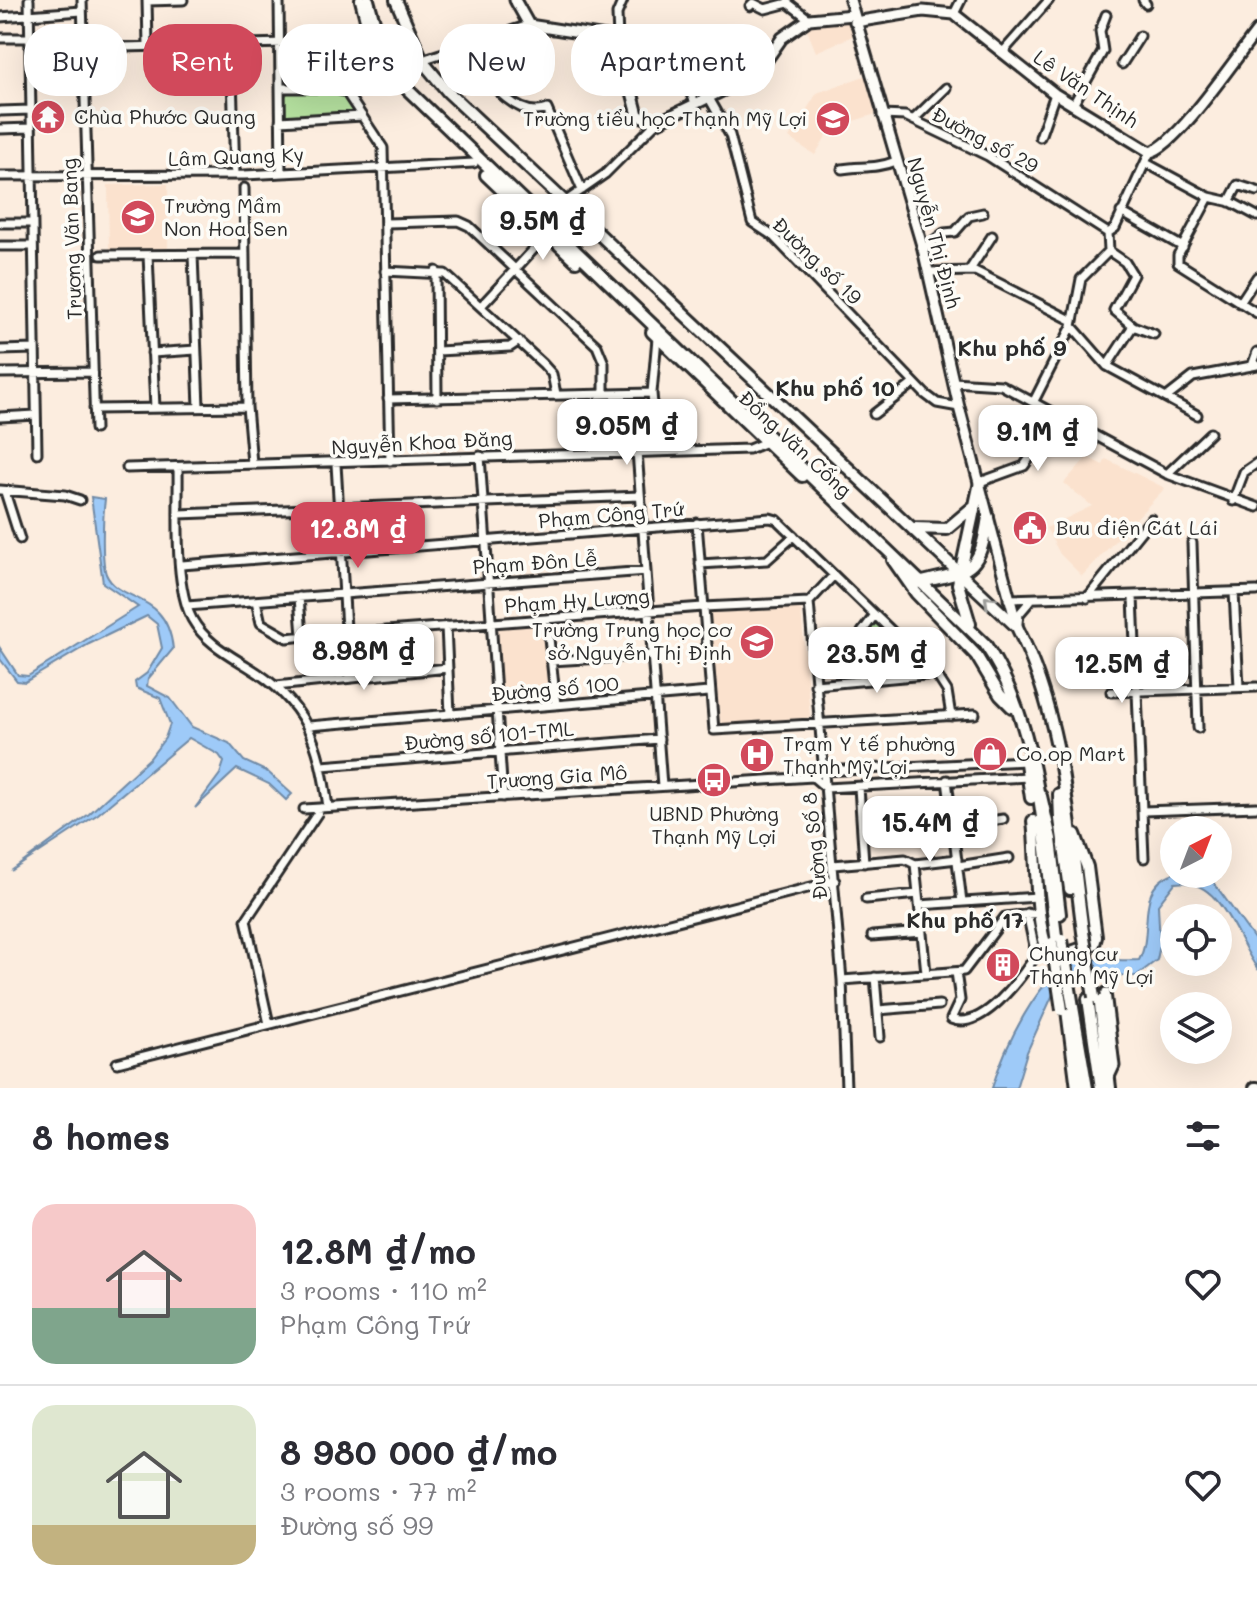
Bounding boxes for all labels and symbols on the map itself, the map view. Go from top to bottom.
street label: Lê Văn Thịnh [1029,43,1144,133]
temple icon: Chùa Phước Quang [29,98,67,136]
school or university icon: Trường tiểu học Thạnh Mỹ Lợi [814,100,852,138]
street label: Đường số 29 [928,100,1043,178]
place label: Chùa Phước Quang [74,103,256,129]
place label: Trường tiểu học Thạnh Mỹ Lợi [523,105,807,131]
street label: Lâm Quang Ky [168,141,304,171]
street label: Nguyễn Thị Định [902,154,968,311]
street label: Trương Văn Bang [55,158,87,320]
place label: Trường Mầm Non Hoa Sen [164,192,288,241]
pin: 9.5M ₫ [478,194,608,262]
school or university icon: Trường Mầm Non Hoa Sen [119,198,157,236]
street label: Đường số 19 [767,211,868,310]
district label: Khu phố 9 [958,333,1066,362]
district label: Khu phố 10 [775,373,895,402]
street label: Đồng Văn Cống [734,384,858,502]
pin: 9.05M ₫ [553,399,701,467]
pin: 9.1M ₫ [973,405,1103,473]
street label: Nguyễn Khoa Đăng [331,424,513,460]
street label: Phạm Công Trứ [537,495,686,533]
pin: 12.8M ₫ [284,502,432,570]
public building icon: Bưu điện Cát Lái [1011,509,1049,547]
place label: Bưu điện Cát Lái [1056,514,1218,540]
street label: Phạm Đôn Lễ [472,545,598,579]
street label: Phạm Hy Lượng [503,582,650,618]
one-way arrow [984,596,998,610]
place label: Trường Trung học cơ sở Nguyễn Thị Định [532,616,732,665]
school or university icon: Trường Trung học cơ sở Nguyễn Thị Định [738,623,776,661]
pin: 8.98M ₫ [290,624,438,692]
pin: 23.5M ₫ [803,627,951,695]
pin: 12.5M ₫ [1048,637,1196,705]
street label: Đường số 100 [490,669,620,707]
street label: Đường số 101-TML [403,715,575,755]
place label: Trạm Y tế phường Thạnh Mỹ Lợi [783,730,955,779]
shop icon: Co.op Mart [971,735,1009,773]
hospital icon: Trạm Y tế phường Thạnh Mỹ Lợi [738,736,776,774]
place label: Co.op Mart [1016,740,1126,766]
street label: Trương Gia Mô [486,758,628,794]
bus stop icon: UBND Phường Thạnh Mỹ Lợi [695,761,733,799]
street label: Đường Số 8 [795,791,833,901]
pin: 15.4M ₫ [856,796,1004,864]
place label: UBND Phường Thạnh Mỹ Lợi [649,800,779,849]
north arrow [1160,816,1232,888]
district label: Khu phố 17 [906,905,1024,934]
place label: Chung cư Thạnh Mỹ Lợi [1029,940,1154,989]
building icon: Chung cư Thạnh Mỹ Lợi [984,946,1022,984]

